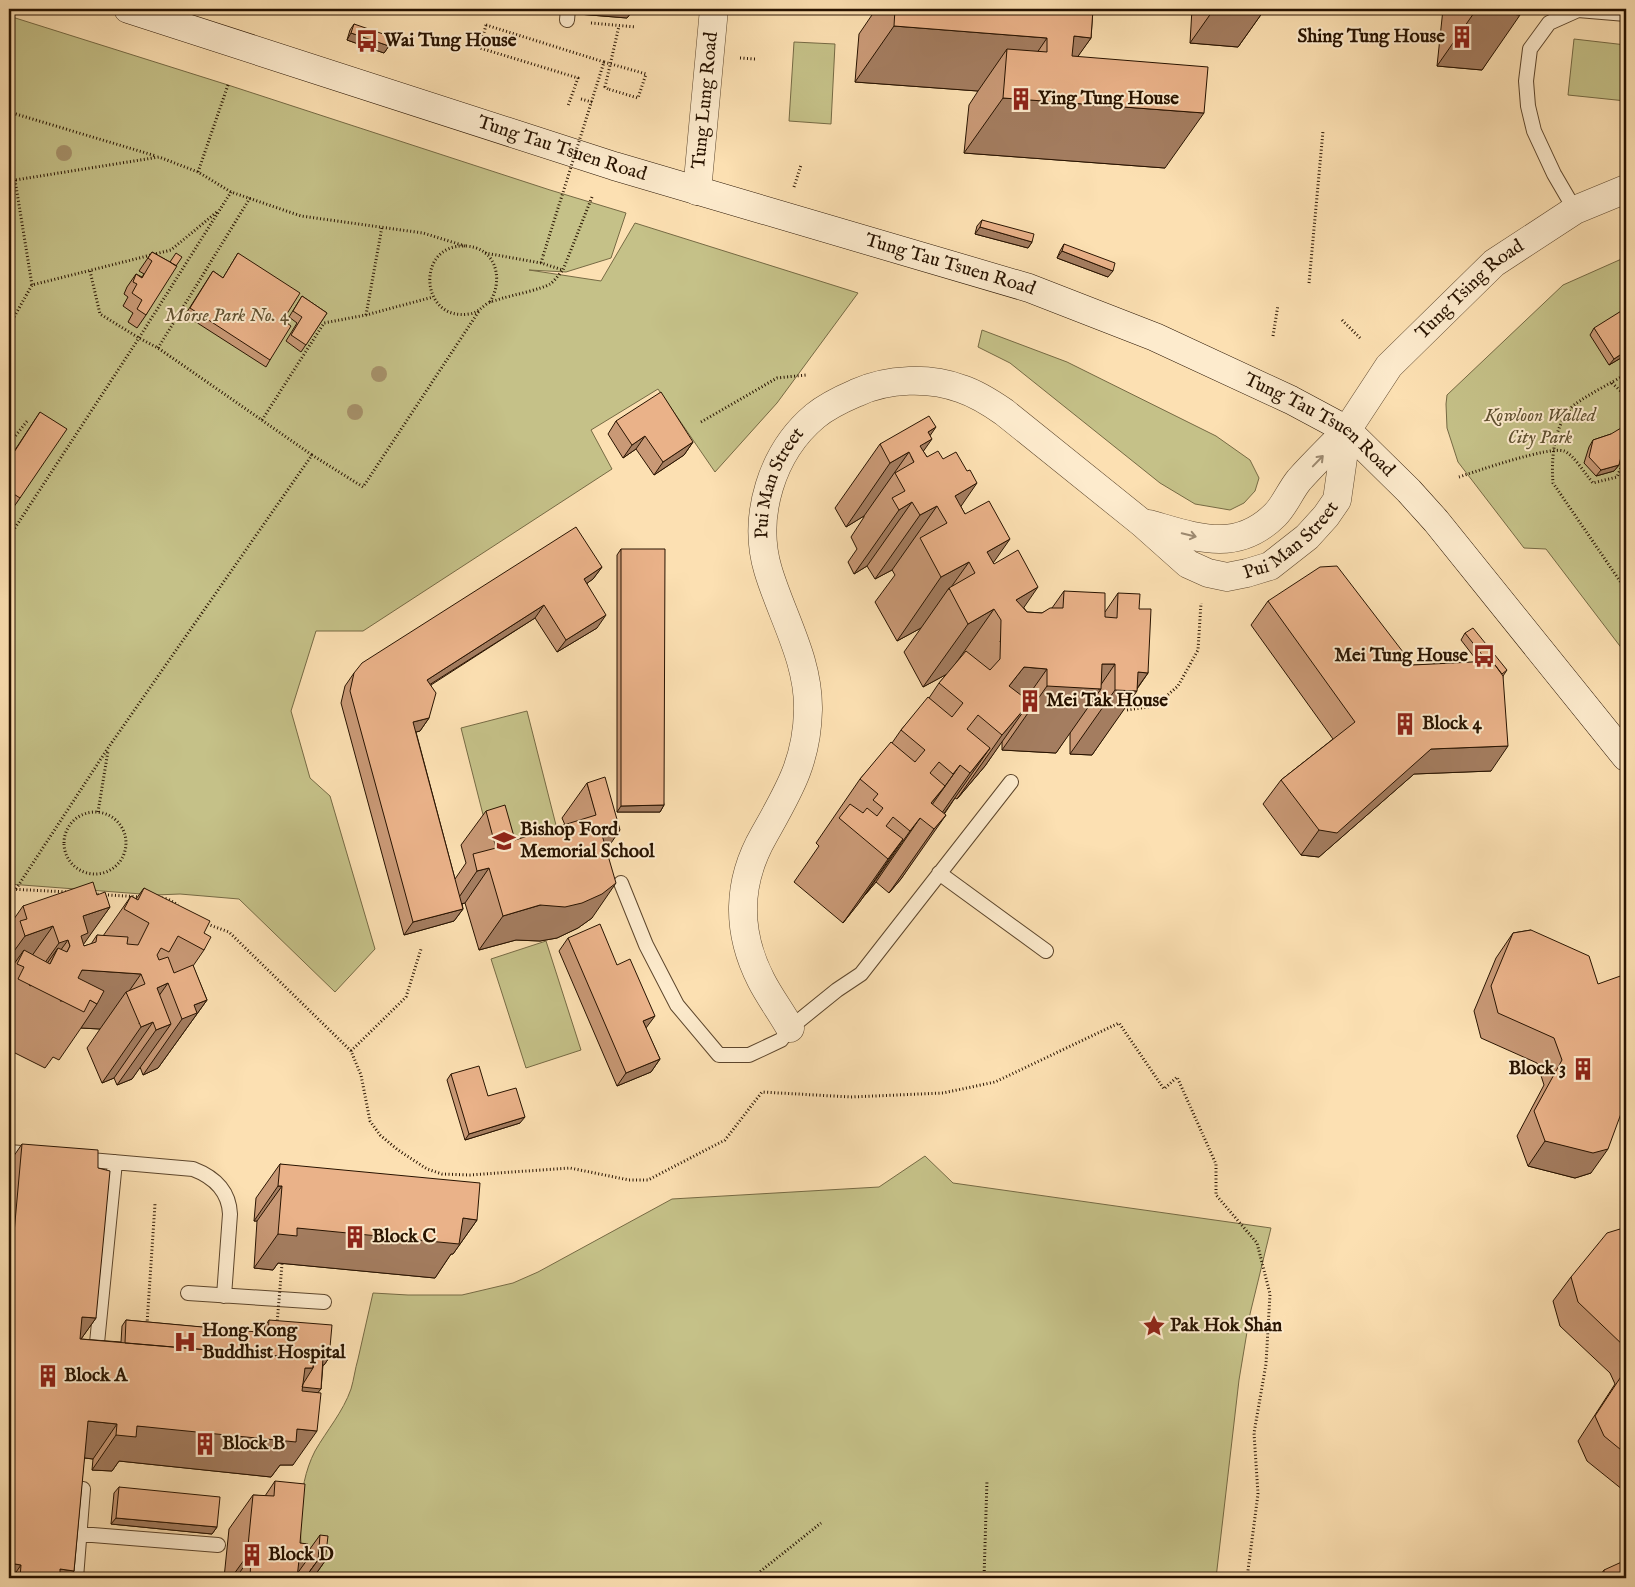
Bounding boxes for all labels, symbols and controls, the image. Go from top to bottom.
building icon: Shing Tung House [1449,24,1475,50]
place label: Shing Tung House [1297,25,1445,49]
bus stop icon: Wai Tung House [354,28,380,54]
place label: Wai Tung House [383,29,517,53]
street label: Tung Lung Road [687,30,724,170]
building icon: Ying Tung House [1008,86,1034,112]
place label: Ying Tung House [1038,87,1179,111]
street label: Tung Tau Tsuen Road [474,111,650,187]
street label: Tung Tau Tsuen Road [862,228,1040,302]
street label: Tung Tsing Road [1411,234,1529,345]
park label: Morse Park No. 4 [165,304,289,328]
street label: Tung Tau Tsuen Road [1240,368,1400,483]
park label: Kowloon Walled City Park [1483,404,1597,450]
street label: Pui Man Street [750,422,810,539]
one-way arrow [1312,454,1324,467]
street label: Pui Man Street [1240,496,1345,585]
one-way arrow [1181,531,1197,541]
bus stop icon: Mei Tung House [1471,643,1497,669]
place label: Mei Tung House [1334,644,1468,668]
building icon: Mei Tak House [1017,688,1043,714]
place label: Mei Tak House [1046,689,1168,713]
building icon: Block 4 [1392,711,1418,737]
place label: Block 4 [1422,712,1482,736]
place label: Bishop Ford Memorial School [520,818,655,864]
school or university icon: Bishop Ford Memorial School [491,828,517,854]
building icon: Block 3 [1570,1056,1596,1082]
place label: Block 3 [1509,1057,1566,1081]
building icon: Block C [342,1224,368,1250]
place label: Block C [372,1225,436,1249]
place icon: Pak Hok Shan [1141,1313,1167,1339]
place label: Pak Hok Shan [1170,1314,1282,1338]
place label: Hong Kong Buddhist Hospital [202,1319,346,1365]
hospital icon: Hong Kong Buddhist Hospital [172,1329,198,1355]
building icon: Block A [35,1363,61,1389]
place label: Block A [64,1364,128,1388]
building icon: Block B [192,1431,218,1457]
place label: Block B [222,1432,285,1456]
building icon: Block D [239,1542,265,1568]
place label: Block D [268,1543,334,1567]

